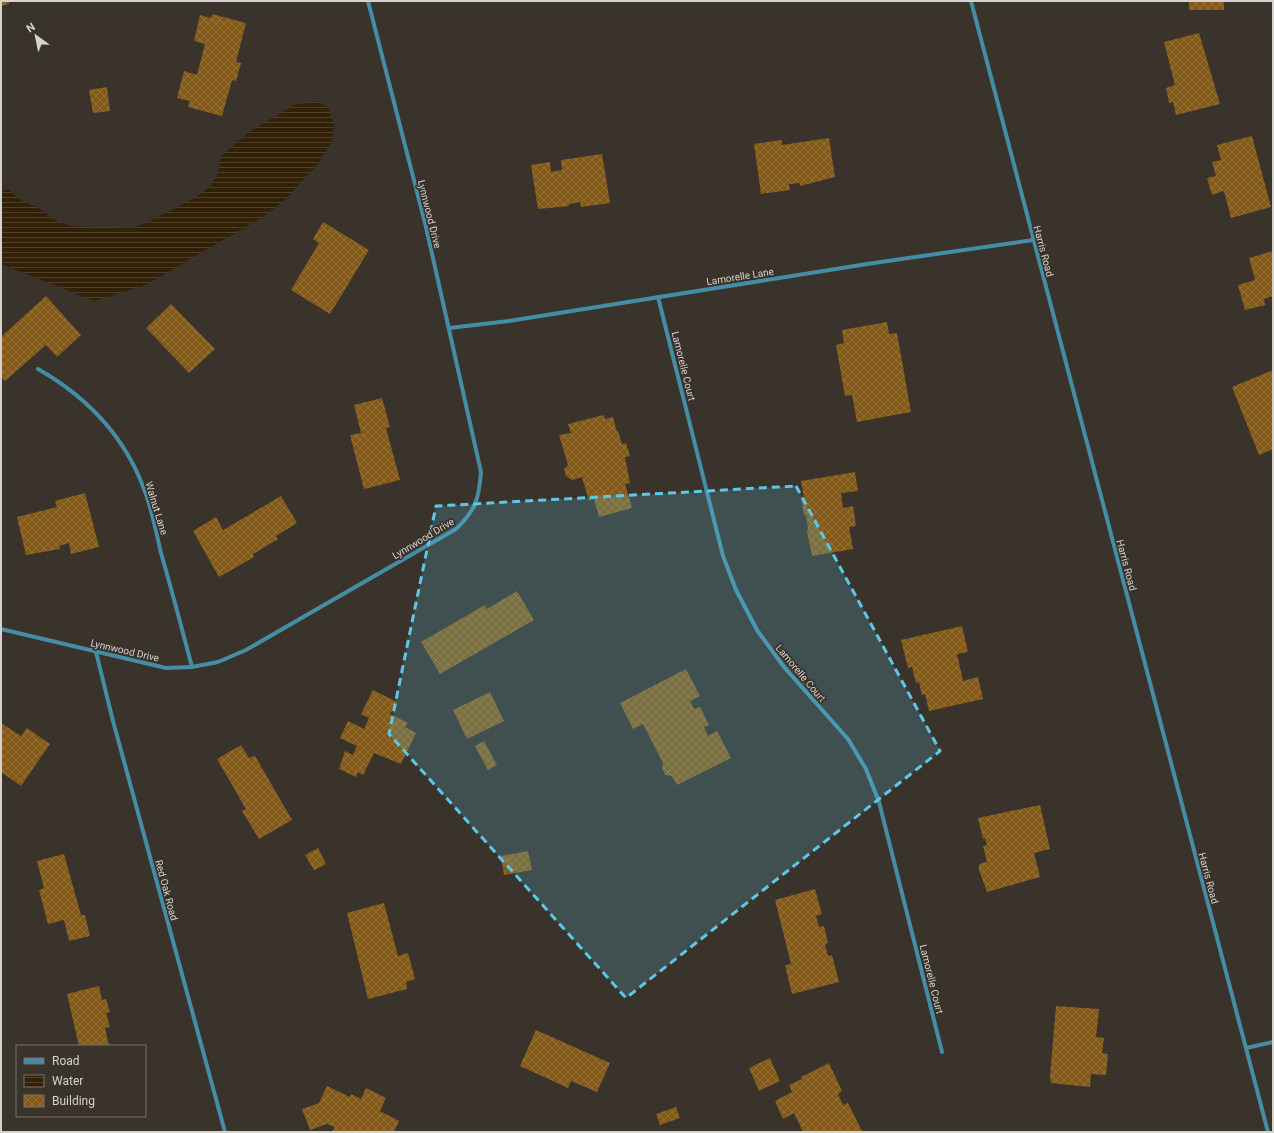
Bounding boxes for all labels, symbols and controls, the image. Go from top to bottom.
north arrow [16,16,56,56]
text: N [24,20,38,36]
street label: Lynnwood Drive [416,179,443,249]
street label: Harris Road [1031,224,1056,278]
street label: Lamorelle Lane [706,266,775,287]
street label: Lamorelle Court [670,330,697,402]
street label: Walnut Lane [143,480,170,536]
street label: Lynnwood Drive [390,516,456,561]
street label: Harris Road [1114,538,1139,592]
street label: Lynnwood Drive [90,637,160,664]
street label: Lamorelle Court [774,643,828,704]
street label: Harris Road [1196,851,1221,905]
street label: Red Oak Road [153,859,180,922]
street label: Lamorelle Court [918,943,945,1015]
legend [16,1045,146,1117]
text: Road [52,1054,80,1068]
text: Water [52,1074,83,1088]
text: Building [52,1094,95,1108]

